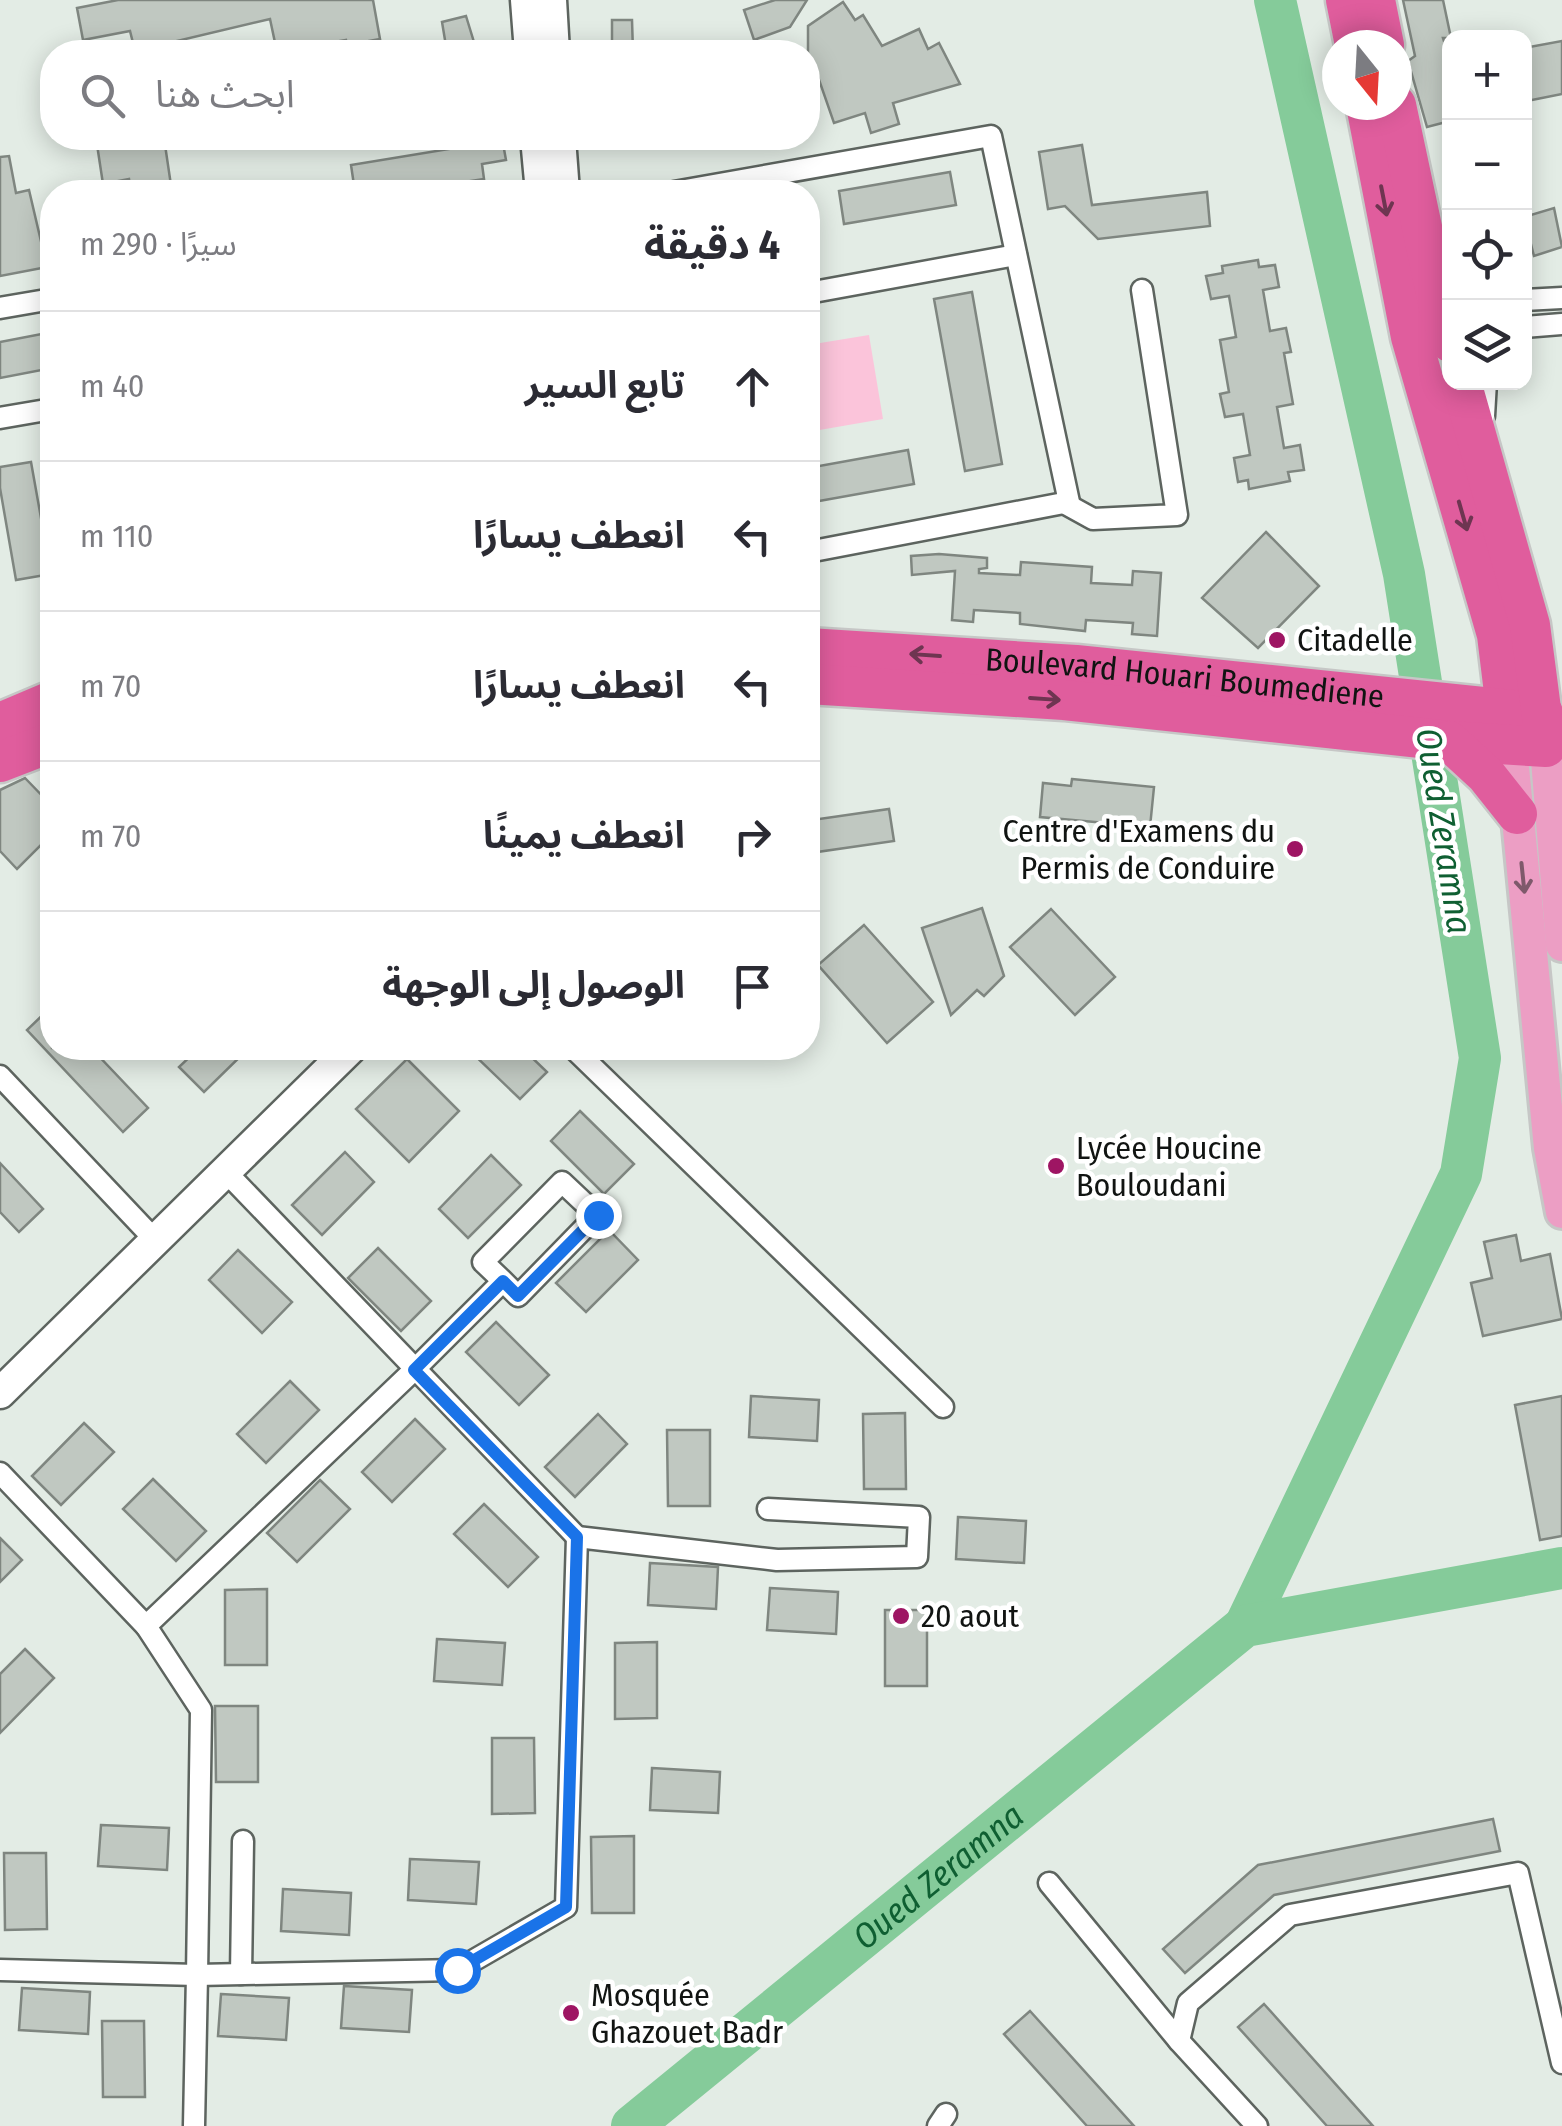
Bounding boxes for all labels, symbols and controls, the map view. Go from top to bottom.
north arrow [1322,30,1412,120]
map controls [1442,30,1532,390]
button: + [1442,30,1532,120]
search box [40,40,820,150]
icon: search [75,68,130,123]
text: ابحث هنا [155,71,295,117]
button: − [1442,120,1532,210]
one-way arrow [1375,184,1394,217]
button: locate [1442,210,1532,300]
text: 4 دقيقة [644,220,780,270]
text: سيرًا · 290 m [80,225,237,263]
button: layers [1442,300,1532,390]
icon: ahead [725,359,780,414]
text: تابع السير [525,362,685,408]
text: 40 m [80,367,144,405]
one-way arrow [1455,499,1473,531]
icon: left [725,509,780,564]
text: انعطف يسارًا [473,512,685,558]
text: 110 m [80,517,153,555]
place label: Citadelle [1297,621,1413,659]
marker: Citadelle [1266,629,1288,651]
street label: Boulevard Houari Boumediene [984,640,1386,716]
one-way arrow [910,646,942,665]
icon: left [725,659,780,714]
text: انعطف يسارًا [473,662,685,708]
text: 70 m [80,667,141,705]
one-way arrow [1028,690,1060,709]
water label: Oued Zeramna [1407,725,1481,937]
icon: right [725,809,780,864]
text: انعطف يمينًا [483,812,685,858]
place label: Centre d'Examens du Permis de Conduire [1002,812,1275,887]
text: 70 m [80,817,141,855]
marker: Centre d'Examens du Permis de Conduire [1284,838,1306,860]
one-way arrow [1514,862,1533,894]
icon: arrive [725,959,780,1014]
text: الوصول إلى الوجهة [382,962,685,1008]
place label: Lycée Houcine Bouloudani [1076,1129,1262,1204]
marker: Lycée Houcine Bouloudani [1045,1155,1067,1177]
route end [576,1193,622,1239]
place label: 20 aout [921,1597,1020,1635]
marker: 20 aout [890,1605,912,1627]
water label: Oued Zeramna [844,1794,1032,1958]
route start [435,1948,481,1994]
place label: Mosquée Ghazouet Badr [591,1976,783,2051]
marker: Mosquée Ghazouet Badr [560,2002,582,2024]

